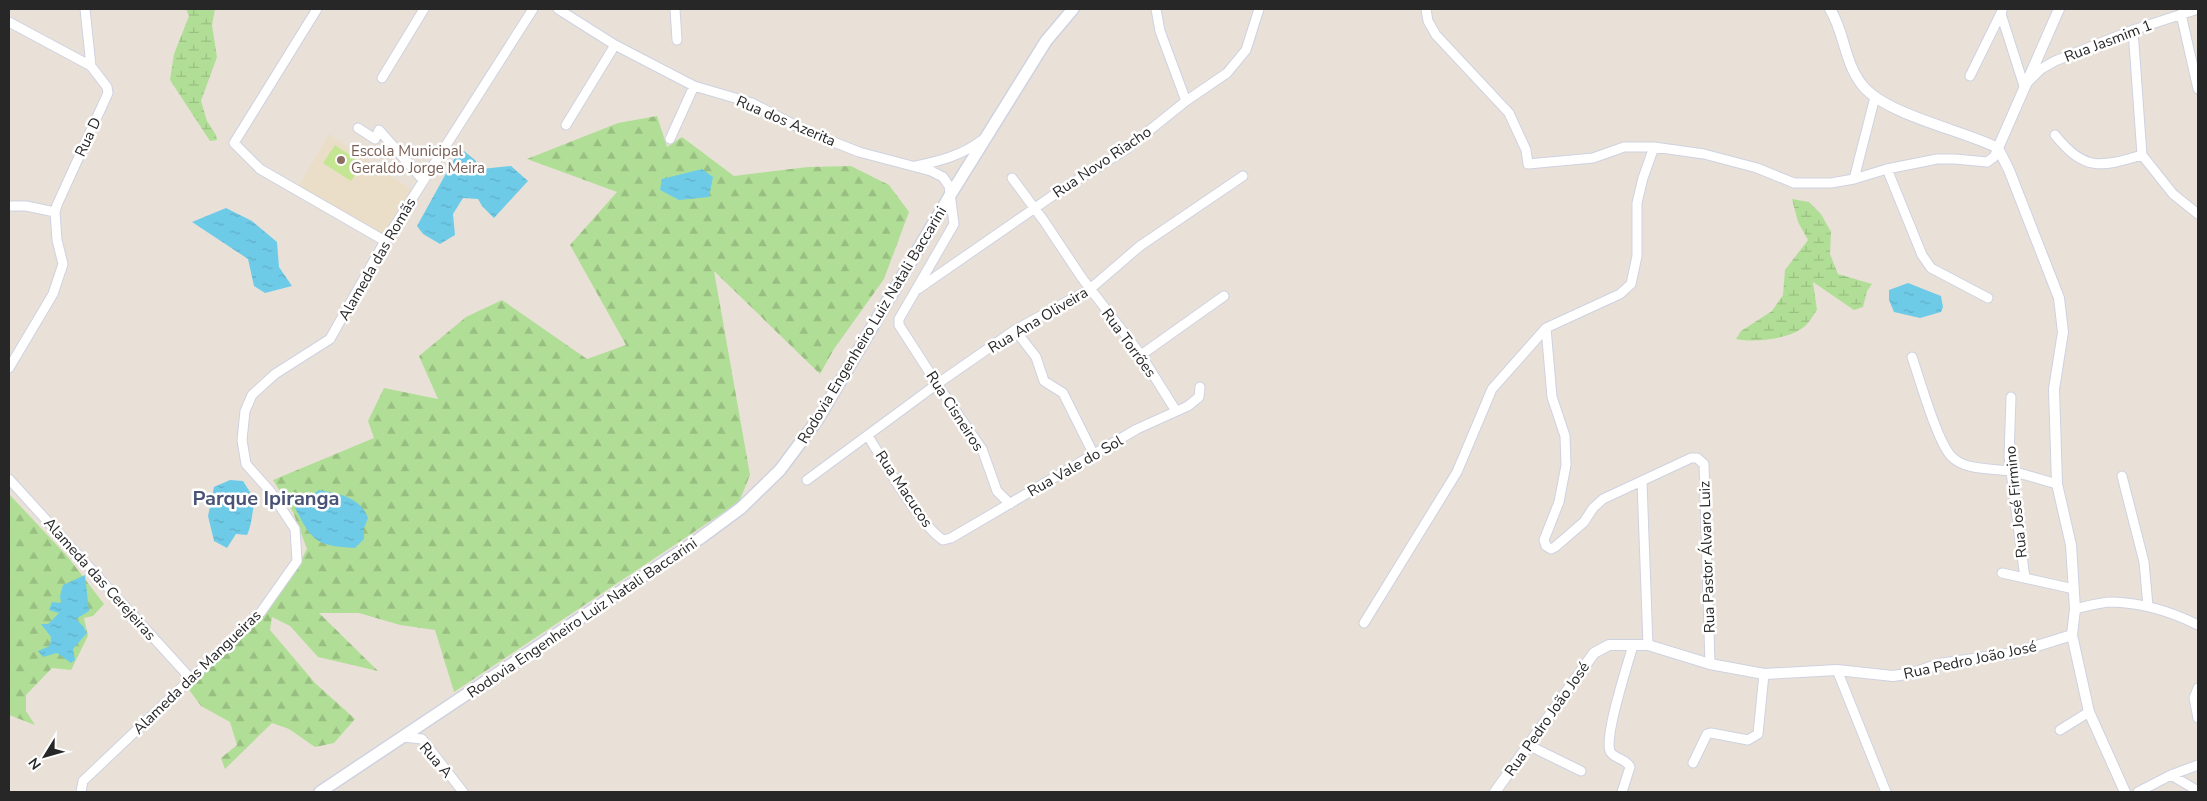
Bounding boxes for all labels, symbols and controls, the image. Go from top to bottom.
street label: Rua Jasmim 1 [2061,15,2155,67]
street label: Rua dos Azerita [733,91,839,151]
street label: Rua D [70,114,106,160]
street label: Rua Novo Riacho [1049,122,1155,202]
place label: Escola Municipal Geraldo Jorge Meira [351,141,485,178]
marker: Escola Municipal Geraldo Jorge Meira [335,154,347,166]
street label: Alameda das Romãs [334,194,420,324]
street label: Rodovia Engenheiro Luiz Natali Baccarini [793,203,951,447]
street label: Rua Ana Oliveira [984,282,1092,358]
street label: Rua Torrões [1097,304,1161,382]
street label: Rua Cisneiros [922,367,988,455]
street label: Rua Vale do Sol [1024,430,1127,501]
street label: Rua José Firmino [2000,445,2032,559]
street label: Rua Macucos [871,447,937,531]
street label: Rua Pastor Álvaro Luiz [1694,481,1720,633]
district label: Parque Ipiranga [192,485,340,512]
street label: Alameda das Cerejeiras [39,513,161,645]
street label: Rodovia Engenheiro Luiz Natali Baccarini [463,533,701,703]
street label: Alameda das Mangueiras [129,605,265,739]
street label: Rua Pedro João José [1902,636,2038,684]
street label: Rua Pedro João José [1500,658,1594,780]
north arrow [20,731,70,781]
street label: Rua A [415,738,457,782]
text: N [24,754,46,773]

